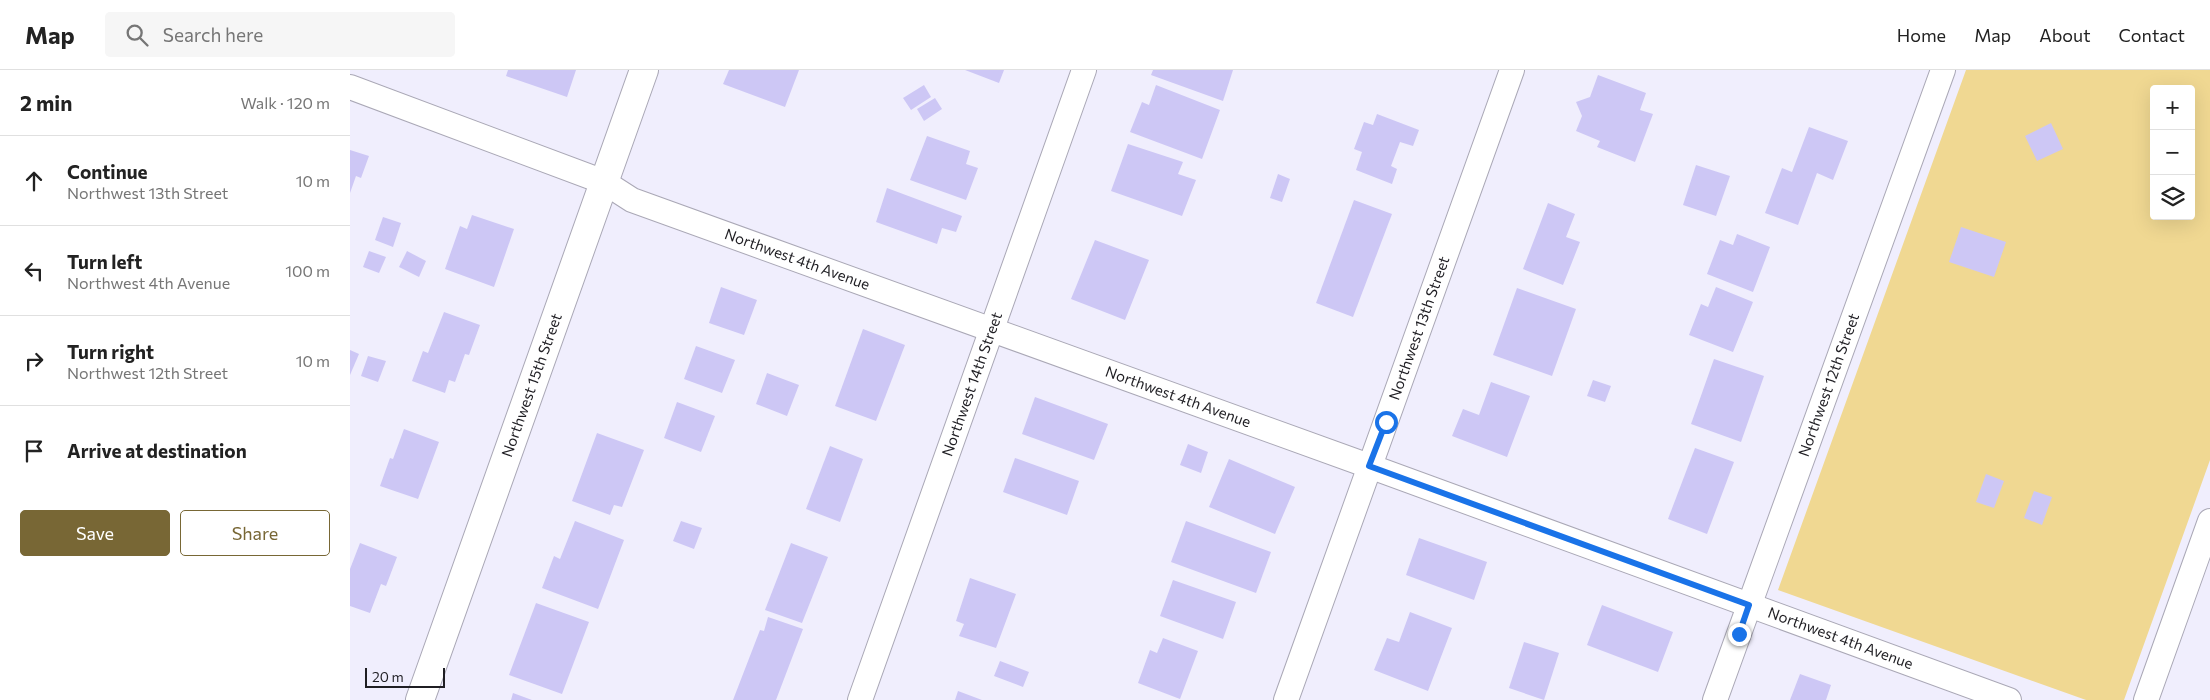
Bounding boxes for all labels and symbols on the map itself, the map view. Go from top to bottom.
street label: Northwest 4th Avenue [722,224,873,293]
street label: Northwest 13th Street [1384,254,1452,402]
street label: Northwest 14th Street [937,309,1005,459]
street label: Northwest 15th Street [497,311,565,459]
street label: Northwest 12th Street [1794,311,1862,459]
street label: Northwest 4th Avenue [1103,362,1254,431]
route start [1375,411,1398,434]
street label: Northwest 4th Avenue [1766,603,1916,672]
route end [1728,623,1751,646]
scale bar [365,665,445,688]

